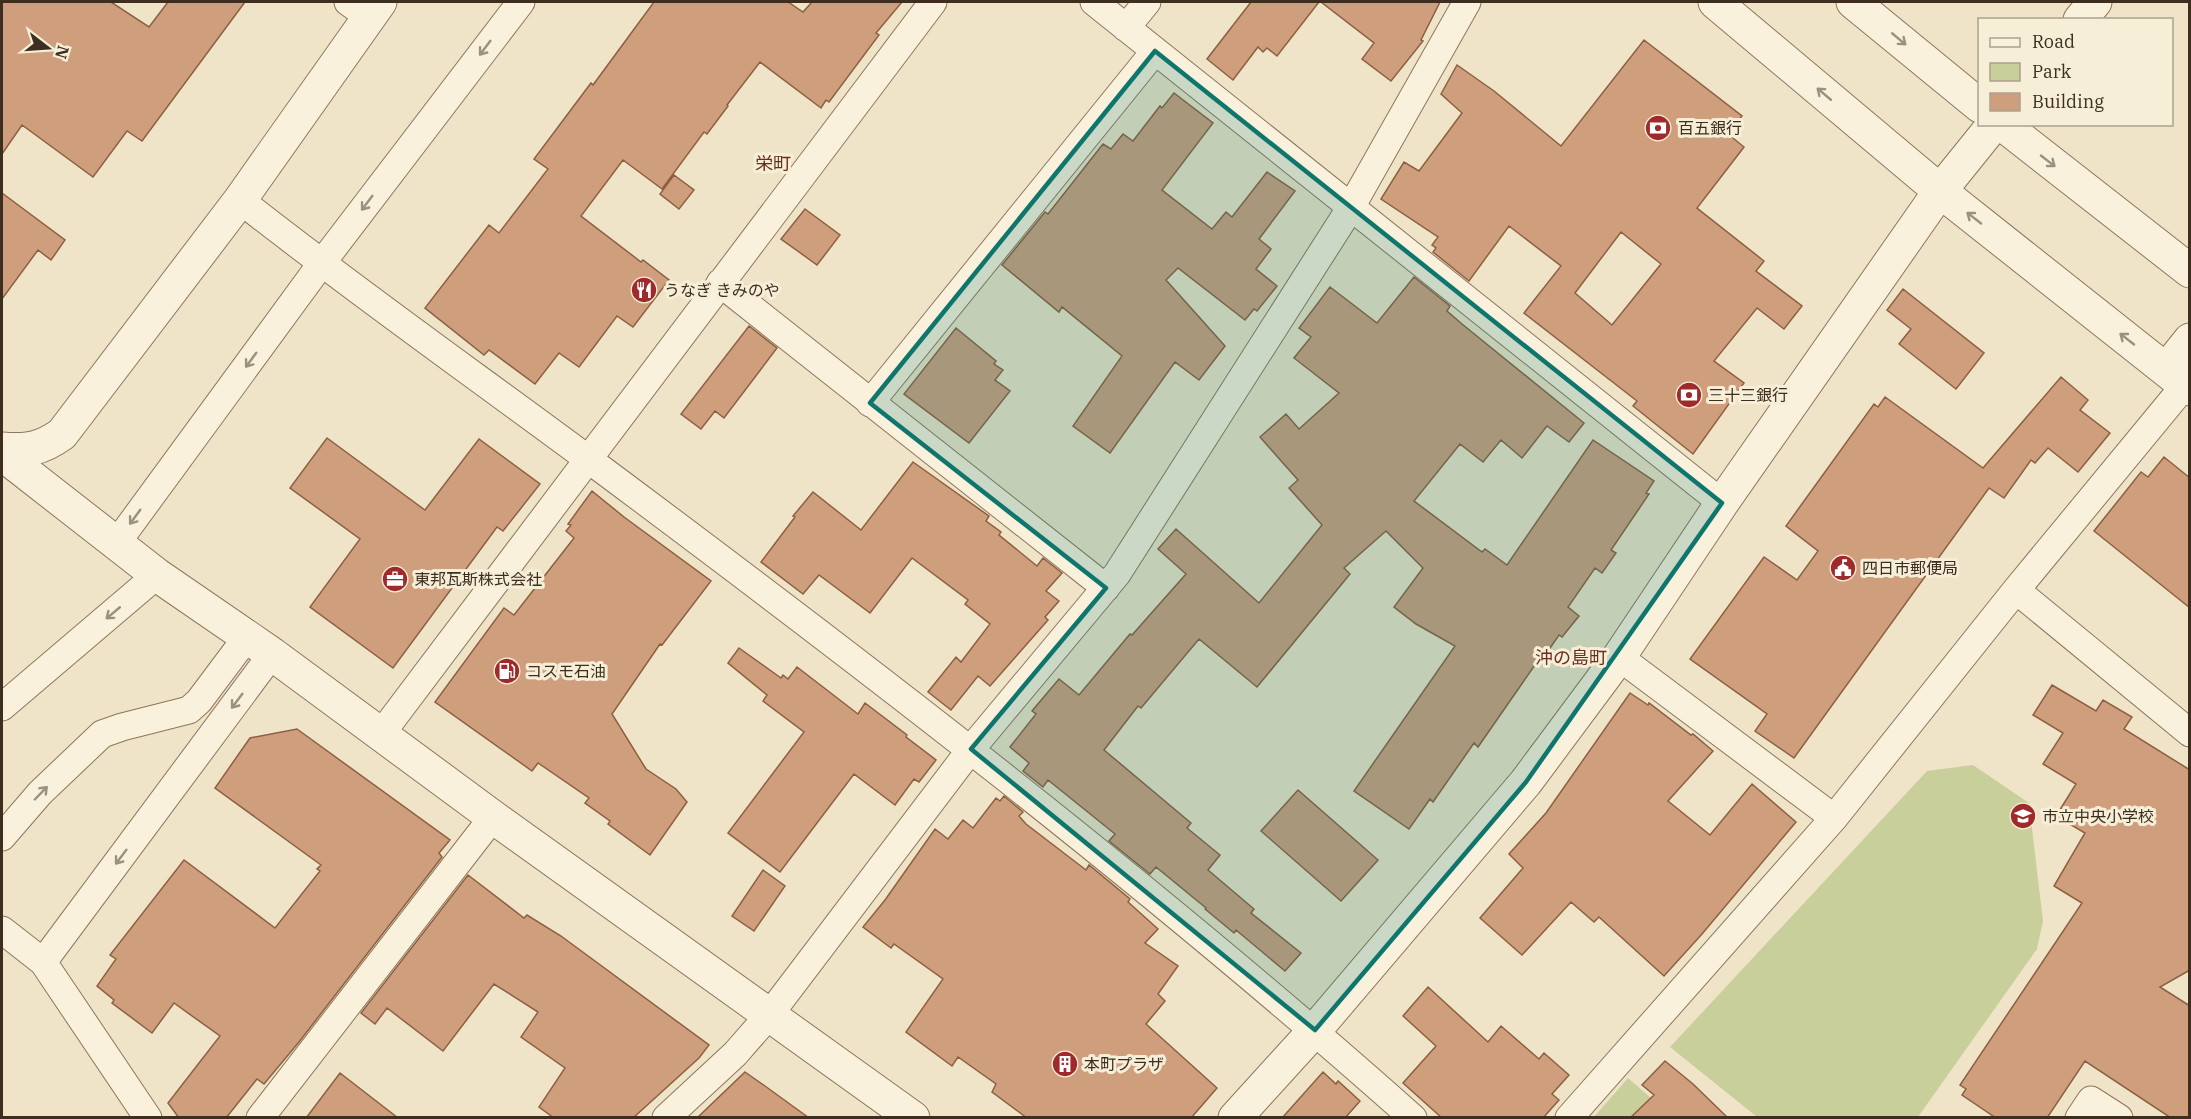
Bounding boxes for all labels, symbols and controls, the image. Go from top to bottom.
north arrow [18,18,78,78]
legend [1978,18,2173,126]
text: Road [2032,30,2075,53]
one-way arrow [1890,32,1906,45]
one-way arrow [479,40,492,56]
text: N [51,43,74,61]
text: Park [2032,60,2072,83]
one-way arrow [1816,87,1832,100]
text: Building [2032,90,2104,113]
bank icon: 百五銀行 [1643,113,1673,143]
place label: 百五銀行 [1678,118,1742,138]
district label: 栄町 [755,152,791,175]
one-way arrow [2040,154,2056,167]
one-way arrow [361,195,373,211]
one-way arrow [1966,212,1982,225]
restaurant icon: うなぎ きみのや [629,275,659,305]
place label: うなぎ きみのや [664,280,780,300]
one-way arrow [2119,333,2135,346]
one-way arrow [244,351,257,367]
bank icon: 三十三銀行 [1674,380,1704,410]
place label: 三十三銀行 [1708,385,1788,405]
one-way arrow [129,509,142,525]
public building icon: 四日市郵便局 [1828,553,1858,583]
place label: 四日市郵便局 [1862,558,1958,578]
office icon: 東邦瓦斯株式会社 [380,564,410,594]
place label: 東邦瓦斯株式会社 [414,569,542,589]
one-way arrow [106,606,121,620]
district label: 沖の島町 [1535,646,1607,669]
fuel station icon: コスモ石油 [492,656,522,686]
place label: コスモ石油 [526,661,606,681]
one-way arrow [231,692,243,708]
one-way arrow [33,786,48,801]
school or university icon: 市立中央小学校 [2008,801,2038,831]
place label: 市立中央小学校 [2042,806,2154,826]
one-way arrow [114,849,127,865]
building icon: 本町プラザ [1050,1049,1080,1079]
place label: 本町プラザ [1084,1054,1164,1074]

